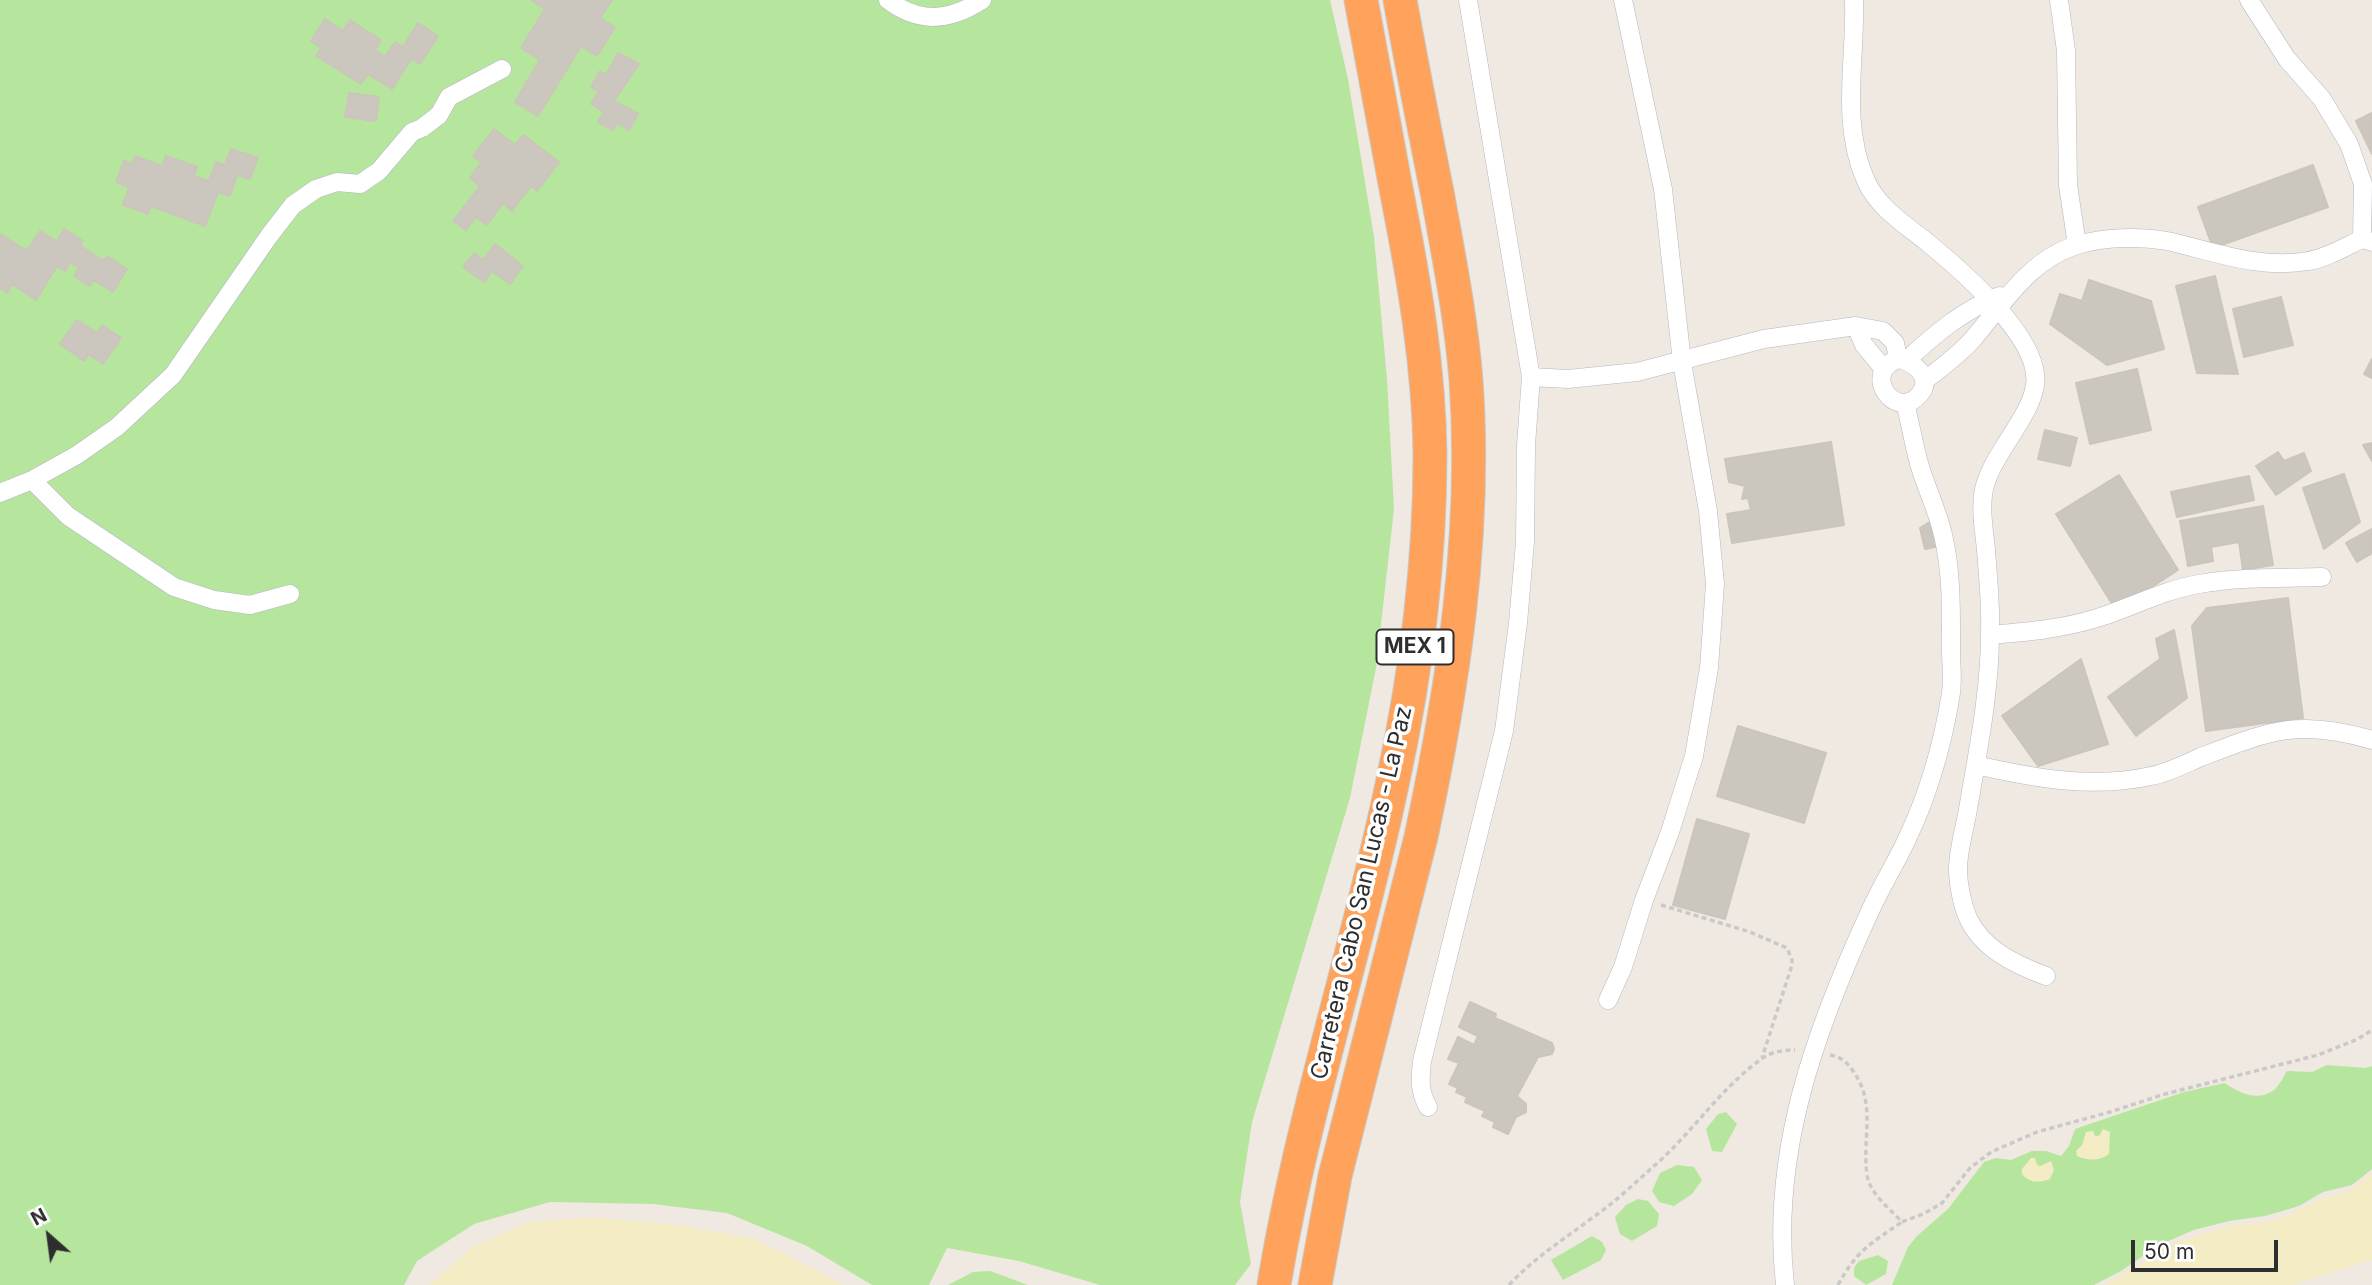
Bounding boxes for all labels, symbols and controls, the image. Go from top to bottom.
road number: MEX 1 [1376,630,1454,664]
street label: Carretera Cabo San Lucas - La Paz [1306,704,1418,1082]
north arrow [14,1201,84,1271]
text: N [27,1203,51,1231]
scale bar [2134,1226,2281,1270]
text: 50 m [2144,1239,2194,1264]

